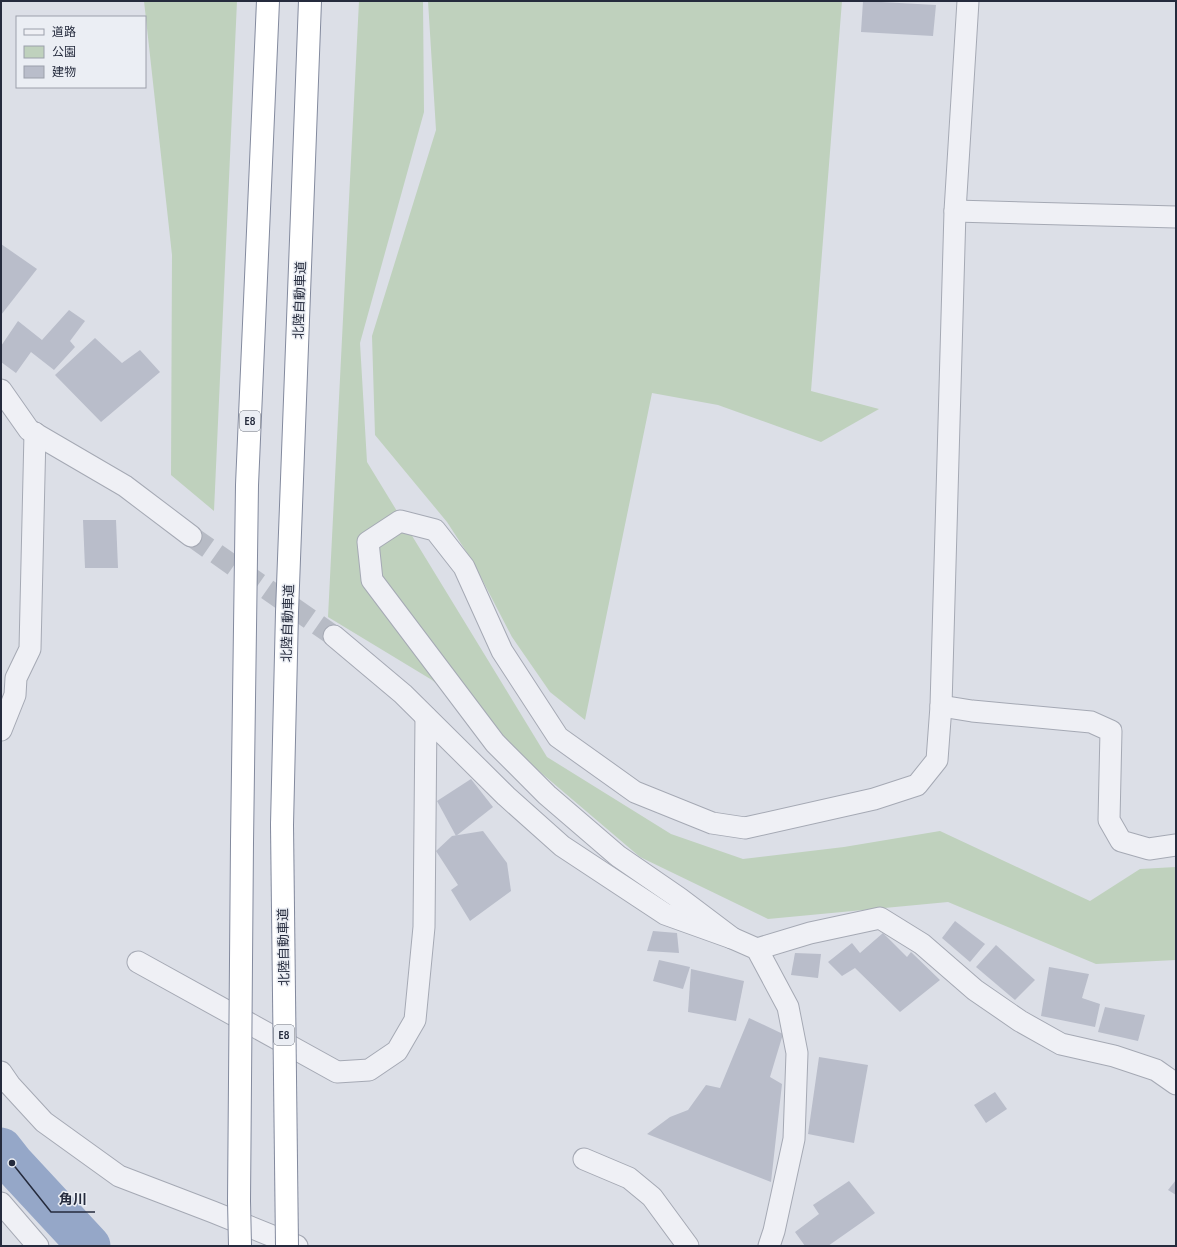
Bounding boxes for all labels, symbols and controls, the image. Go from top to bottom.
legend [16,16,146,88]
text: 道路 [52,25,76,40]
text: 公園 [52,45,76,60]
text: 建物 [52,65,76,80]
street label: 北陸自動車道 [291,261,309,339]
road number: E8 [240,411,260,431]
street label: 北陸自動車道 [279,584,297,662]
street label: 北陸自動車道 [275,908,293,986]
road number: E8 [274,1025,294,1045]
callout: 角川 [51,1186,95,1212]
text: 角川 [59,1191,87,1208]

